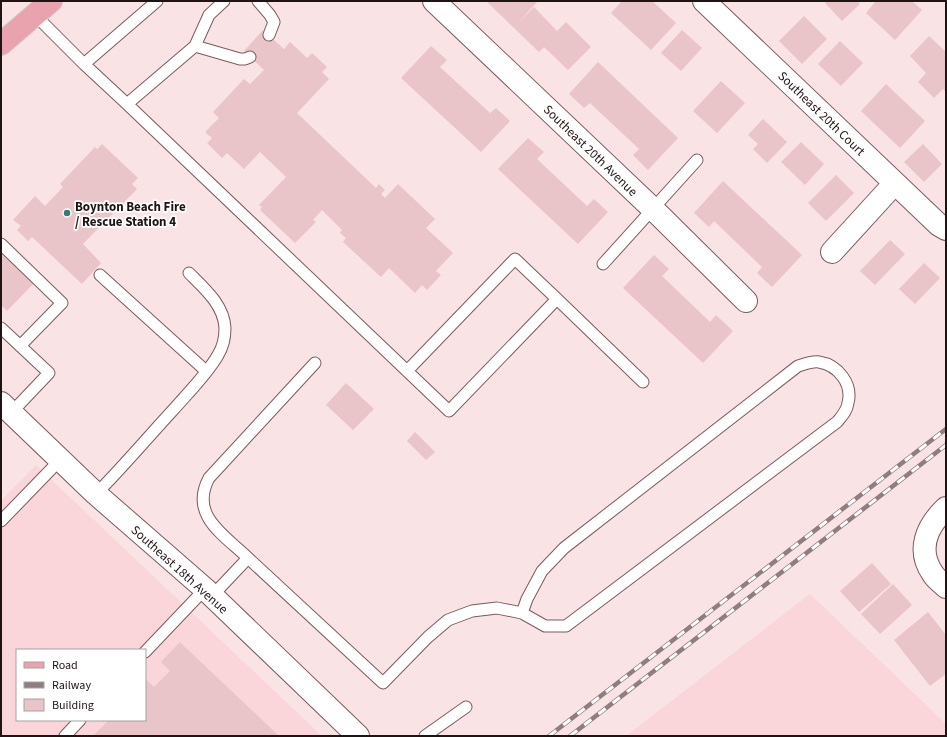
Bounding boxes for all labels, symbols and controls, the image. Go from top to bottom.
street label: Southeast 20th Court [774,67,869,161]
street label: Southeast 20th Avenue [539,101,641,200]
place label: Boynton Beach Fire / Rescue Station 4 [75,198,186,231]
marker: Boynton Beach Fire / Rescue Station 4 [62,208,72,218]
street label: Southeast 18th Avenue [127,521,232,618]
legend [16,649,146,721]
text: Road [52,657,78,674]
text: Railway [52,677,91,694]
text: Building [52,697,94,714]

